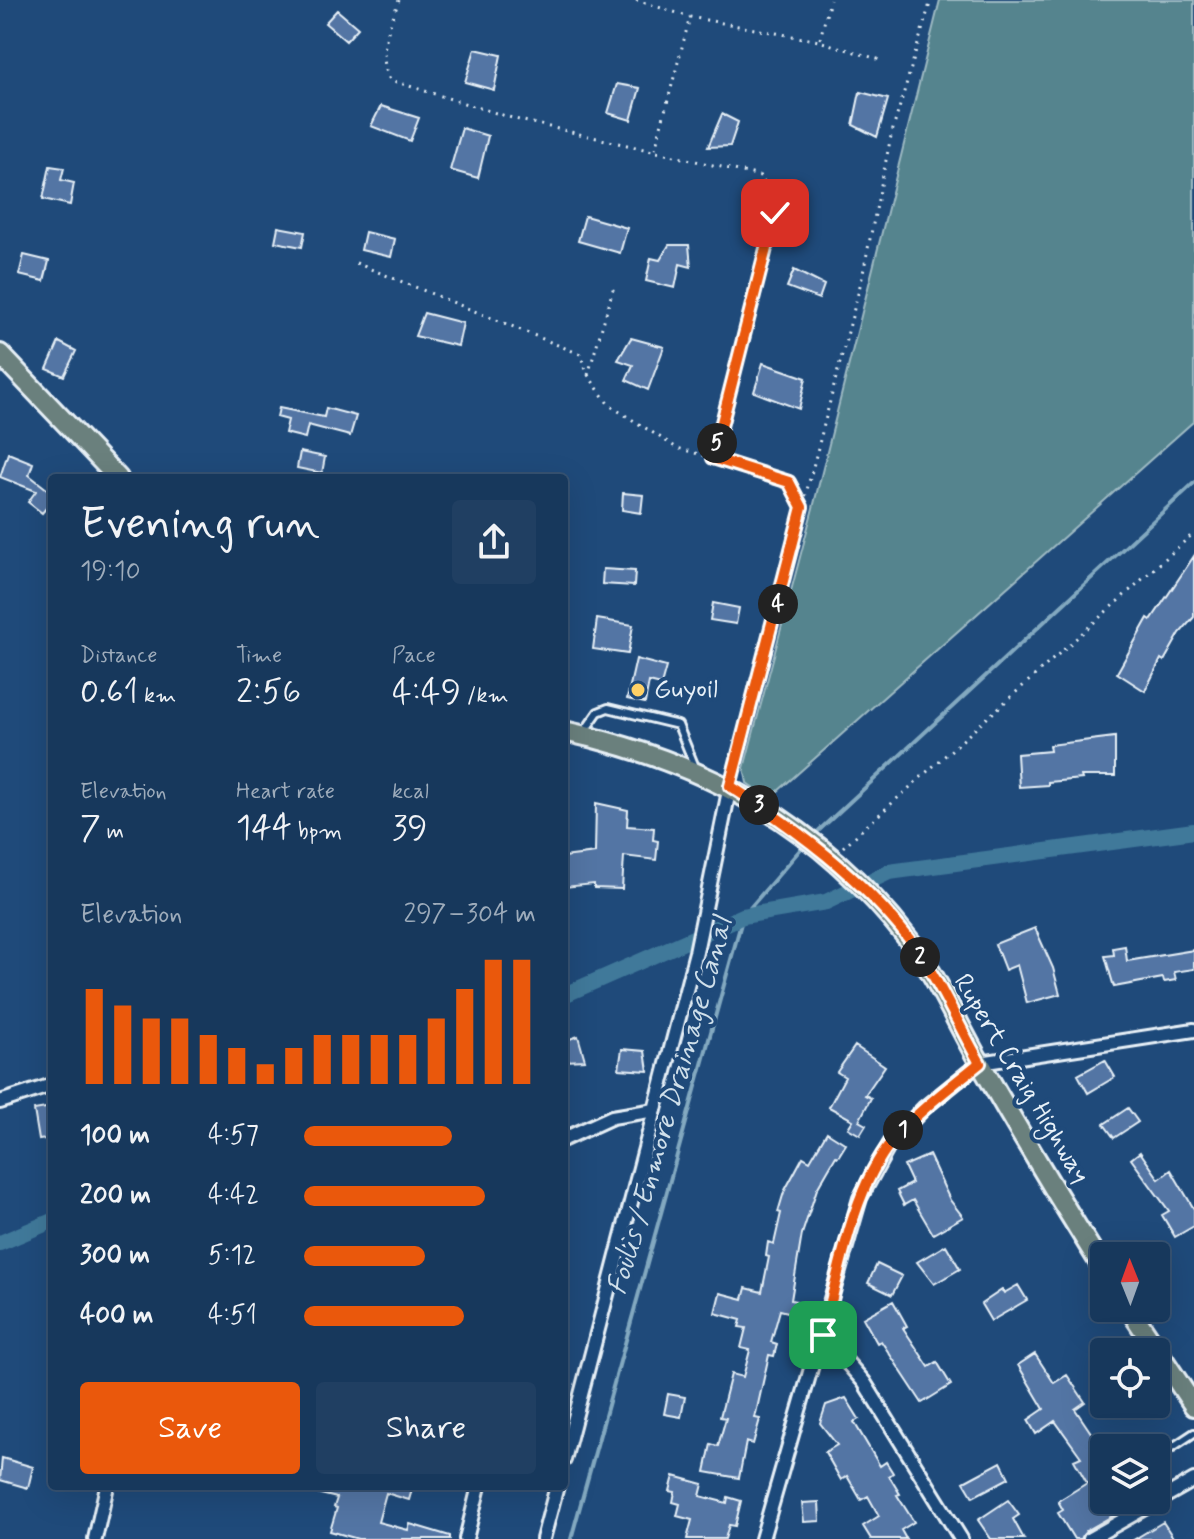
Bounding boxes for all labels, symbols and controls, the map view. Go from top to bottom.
pin [741,179,809,247]
icon: check [753,191,797,235]
pin: 5 [697,423,737,463]
text: 5 [710,429,724,457]
text: Evening run [80,496,320,554]
button: share [452,500,536,584]
text: 19:10 [80,555,141,589]
pin: 4 [758,584,798,624]
text: 4 [772,590,784,618]
text: Distance [80,642,157,670]
text: Time [236,642,282,670]
text: Pace [392,642,436,670]
text: 0.61 [80,670,138,715]
text: 2:56 [236,670,301,715]
text: 4:49 [392,670,461,715]
place label: Guyoil [654,673,718,707]
marker: Guyoil [629,681,647,699]
text: km [138,682,176,710]
text: /km [461,682,509,710]
text: Elevation [80,778,167,806]
text: Heart rate [236,778,335,806]
text: kcal [392,778,429,806]
pin: 3 [739,785,779,825]
text: 3 [754,791,764,819]
text: 7 [80,806,101,851]
text: 144 [236,806,292,851]
text: 39 [392,806,428,851]
text: m [101,818,124,846]
text: bpm [292,818,342,846]
text: Elevation [80,898,182,932]
text: 297–304 m [404,898,536,932]
water label: Foulis / Enmore Drainage Canal [599,911,743,1299]
pin: 2 [900,937,940,977]
text: 2 [915,943,925,971]
street label: Rupert Craig Highway [943,968,1097,1191]
pin: 1 [883,1110,923,1150]
text: 1 [898,1116,908,1144]
text: 100 m [80,1119,150,1153]
text: 4:57 [208,1119,259,1153]
text: 200 m [80,1179,151,1213]
text: 4:42 [208,1179,259,1213]
text: 300 m [80,1239,150,1273]
text: 5:12 [208,1239,256,1273]
north arrow [1090,1242,1170,1322]
map controls [1090,1242,1170,1514]
text: 400 m [80,1299,153,1333]
text: 4:51 [208,1299,257,1333]
pin [789,1301,857,1369]
icon: arrive [801,1313,845,1357]
button: locate [1090,1338,1170,1418]
button: Save [80,1382,300,1474]
button: Share [316,1382,536,1474]
button: layers [1090,1434,1170,1514]

